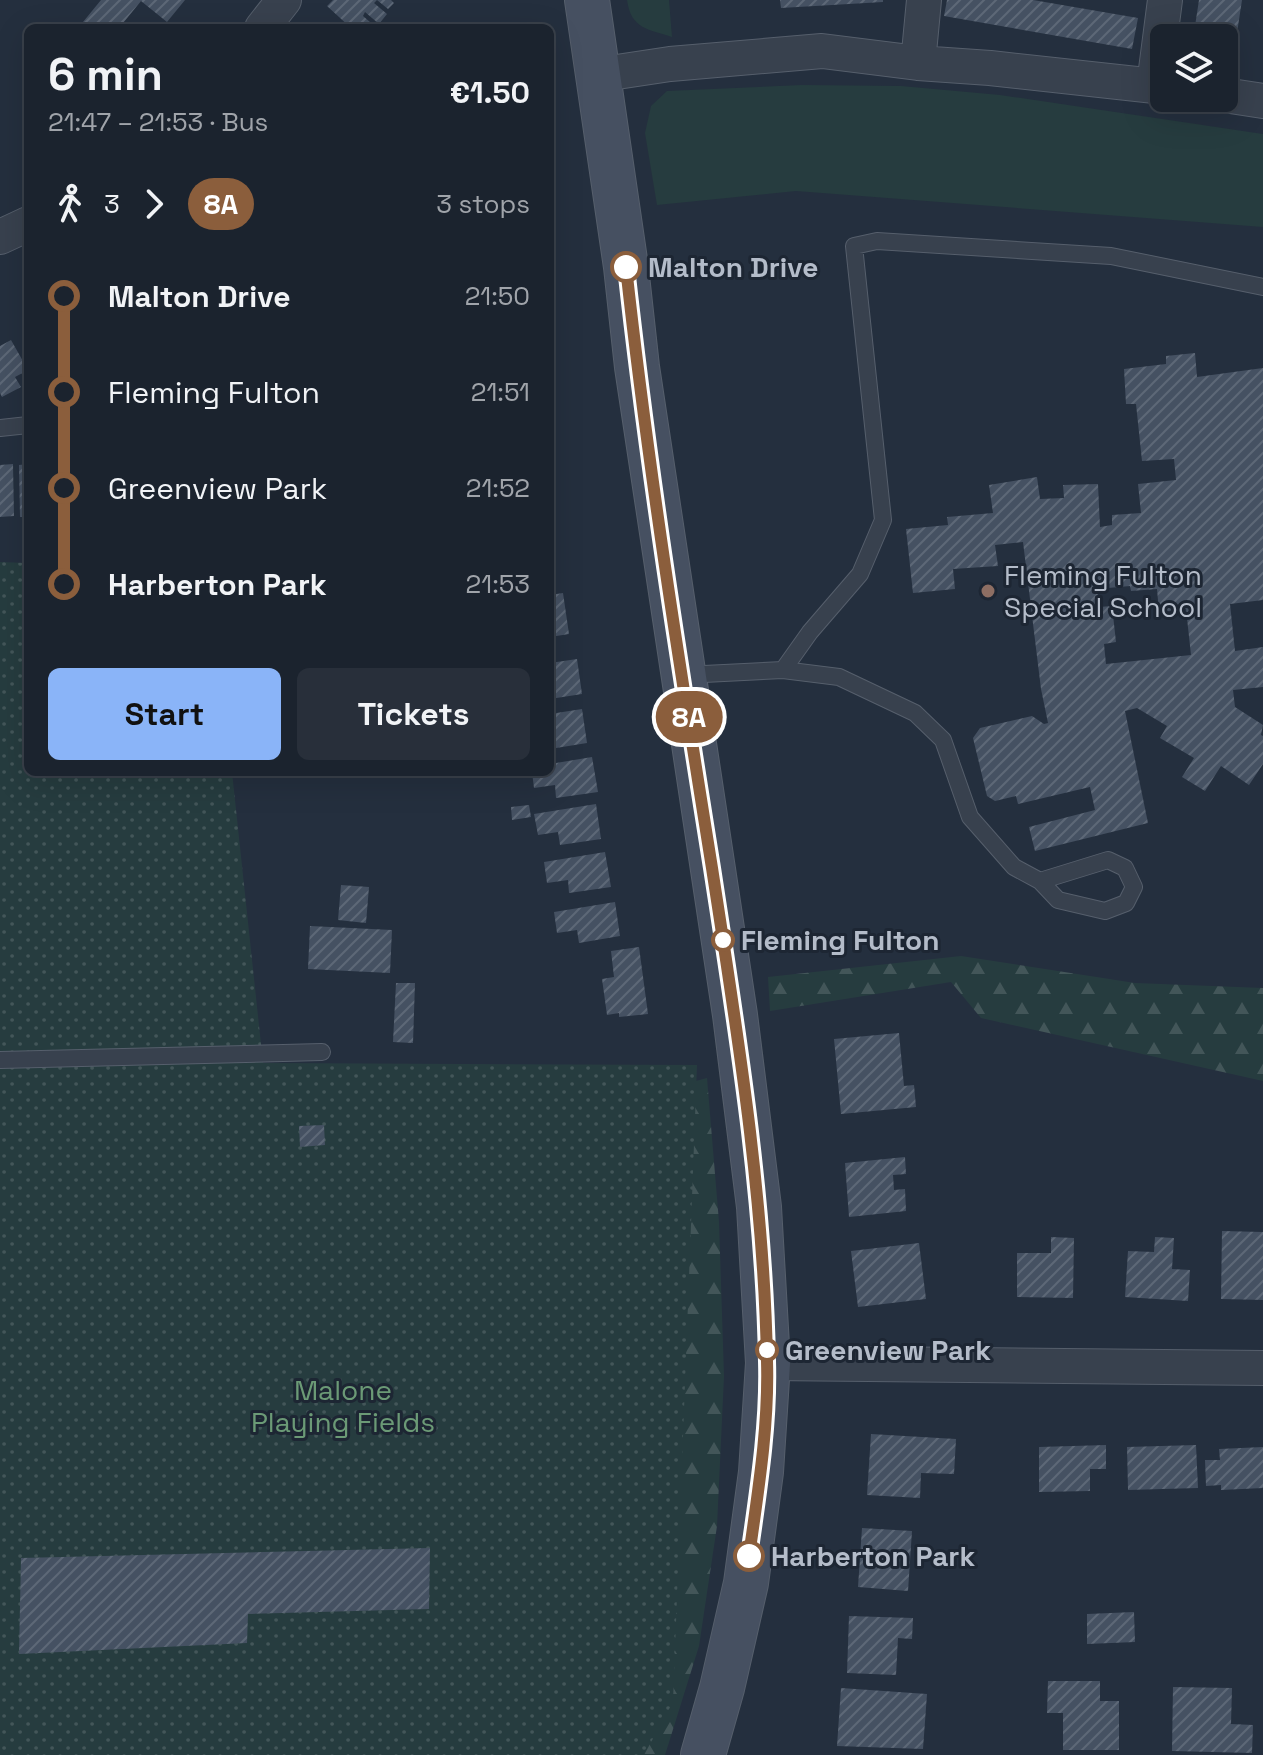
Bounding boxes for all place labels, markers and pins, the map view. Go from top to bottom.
place label: Malton Drive [648,249,818,285]
marker: Malton Drive [611,252,641,282]
place label: Fleming Fulton Special School [1004,557,1202,625]
marker: Fleming Fulton Special School [979,582,997,600]
place label: Fleming Fulton [741,922,939,958]
marker: Fleming Fulton [712,929,734,951]
place label: Greenview Park [785,1332,991,1368]
marker: Greenview Park [756,1339,778,1361]
place label: Harberton Park [771,1538,975,1574]
marker: Harberton Park [734,1541,764,1571]

